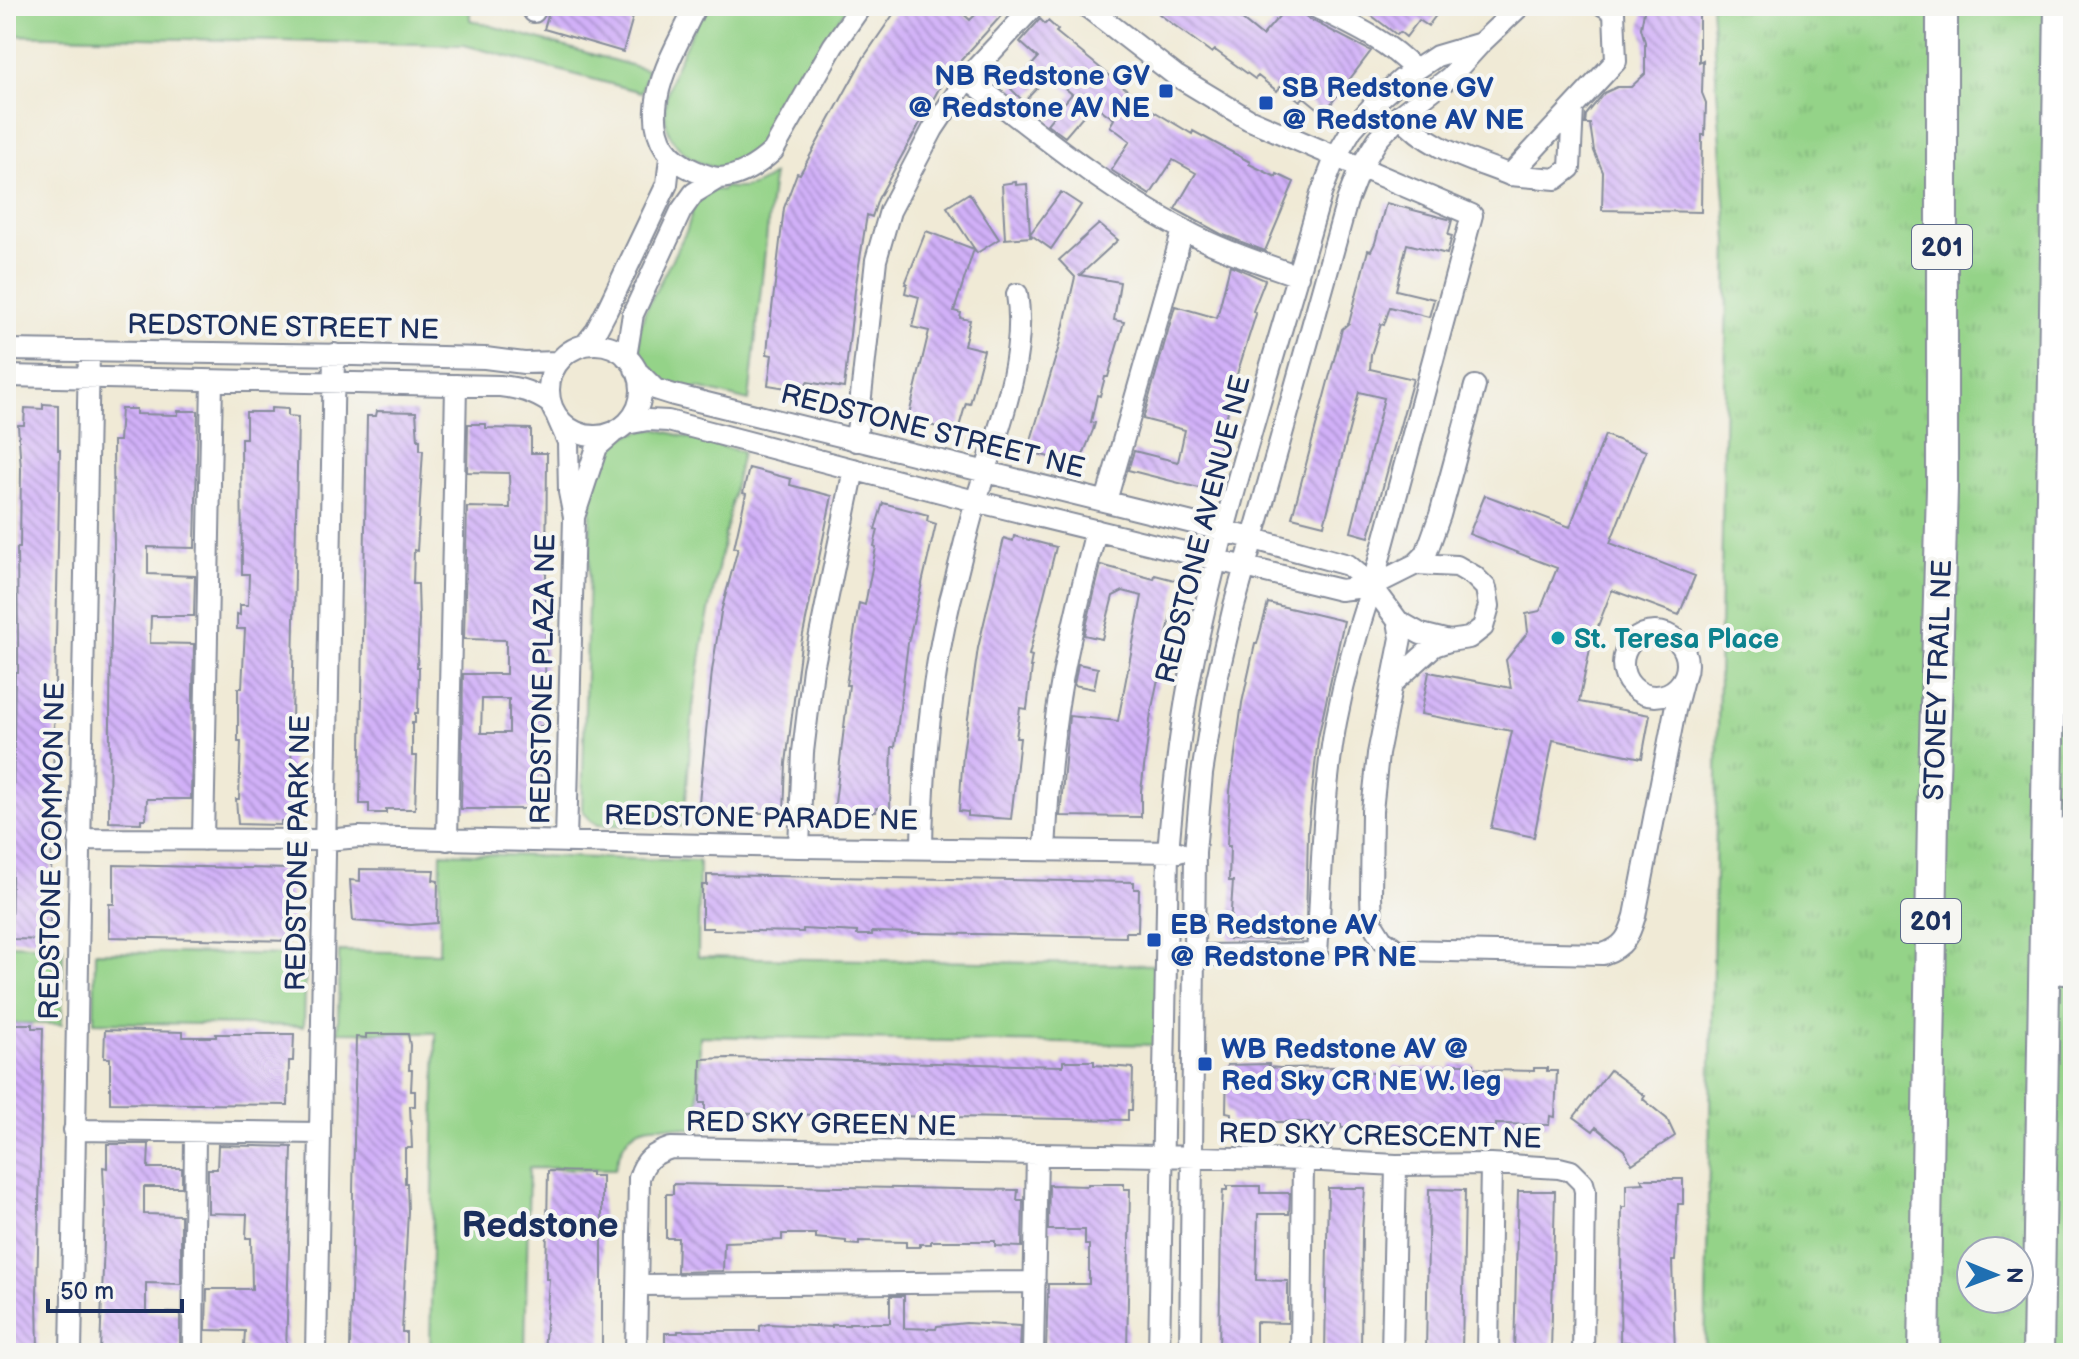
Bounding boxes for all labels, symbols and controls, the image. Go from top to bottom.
place label: NB Redstone GV @ Redstone AV NE [908,60,1151,125]
place label: SB Redstone GV @ Redstone AV NE [1282,72,1524,137]
marker: NB Redstone GV @ Redstone AV NE [1157,82,1175,100]
marker: SB Redstone GV @ Redstone AV NE [1257,94,1275,112]
road number: 201 [1912,225,1972,269]
street label: REDSTONE STREET NE [127,308,439,347]
street label: REDSTONE AVENUE NE [1149,372,1258,687]
street label: REDSTONE STREET NE [777,378,1088,485]
street label: REDSTONE PLAZA NE [524,533,563,825]
street label: STONEY TRAIL NE [1918,559,1959,801]
place label: St. Teresa Place [1574,623,1779,656]
marker: St. Teresa Place [1549,629,1567,647]
street label: REDSTONE COMMON NE [33,682,72,1020]
street label: REDSTONE PARK NE [280,715,317,992]
street label: REDSTONE PARADE NE [604,799,918,838]
road number: 201 [1901,899,1961,943]
place label: EB Redstone AV @ Redstone PR NE [1170,909,1416,974]
marker: EB Redstone AV @ Redstone PR NE [1145,931,1163,949]
place label: WB Redstone AV @ Red Sky CR NE W. leg [1221,1033,1501,1098]
marker: WB Redstone AV @ Red Sky CR NE W. leg [1196,1055,1214,1073]
street label: RED SKY GREEN NE [685,1106,957,1143]
street label: RED SKY CRESCENT NE [1218,1117,1542,1156]
district label: Redstone [462,1205,618,1248]
north arrow [1955,1235,2035,1315]
scale bar [48,1263,182,1313]
text: N [2000,1267,2027,1284]
text: 50 m [60,1277,114,1306]

